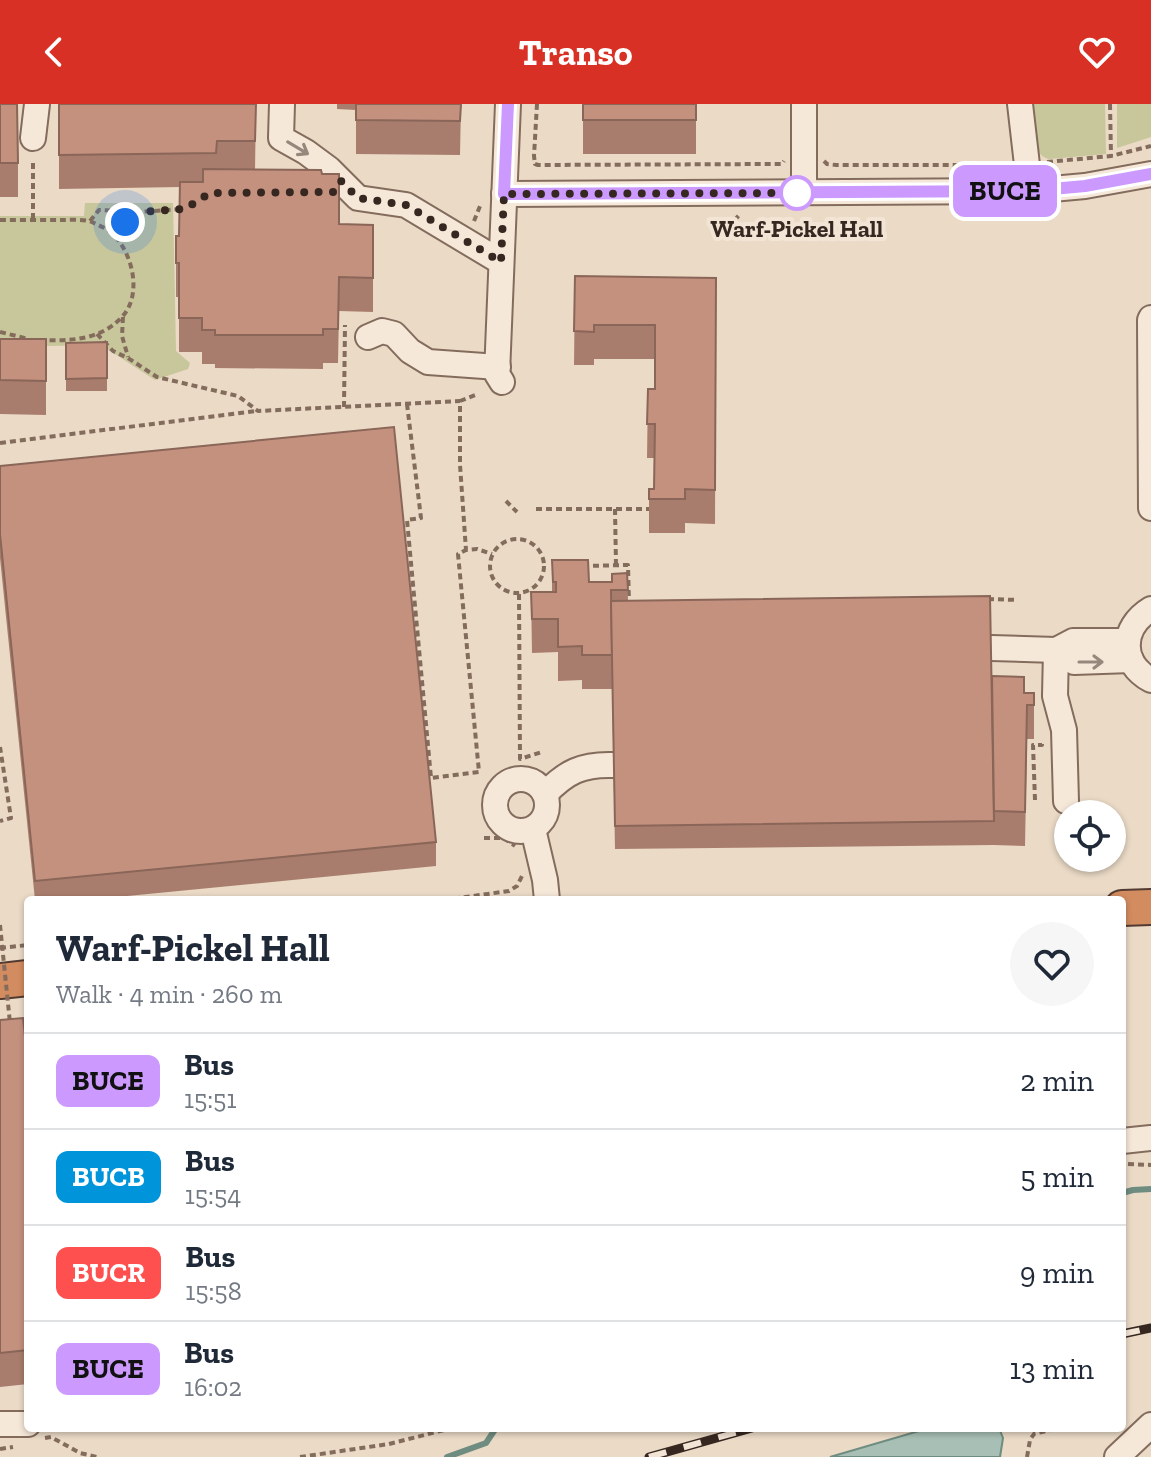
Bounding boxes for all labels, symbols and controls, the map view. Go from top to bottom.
icon: back [32,30,76,74]
icon: heart [1075,30,1119,74]
text: Transo [518,31,633,74]
one-way arrow [286,140,309,156]
line badge: BUCE [949,165,1061,217]
text: BUCE [969,174,1041,207]
marker: Warf-Pickel Hall [780,176,814,210]
your location [105,202,145,242]
place label: Warf-Pickel Hall [711,214,884,243]
one-way arrow [1077,654,1104,670]
map controls [1054,800,1126,872]
button: locate [1054,800,1126,872]
button: heart [1010,922,1094,1006]
text: Warf-Pickel Hall [56,925,330,971]
text: Walk · 4 min · 260 m [56,978,282,1010]
text: Bus [184,1047,234,1083]
text: 2 min [1020,1063,1094,1099]
text: BUCE [72,1064,144,1097]
text: 15:51 [184,1083,236,1115]
text: Bus [185,1143,235,1179]
text: 5 min [1020,1159,1094,1195]
text: BUCB [72,1160,145,1193]
text: 15:54 [185,1179,241,1211]
text: Bus [185,1239,235,1275]
text: 9 min [1020,1255,1094,1291]
text: BUCR [72,1256,145,1289]
text: 15:58 [185,1275,242,1307]
text: Bus [184,1335,234,1371]
text: 13 min [1009,1351,1094,1387]
text: BUCE [72,1352,144,1385]
text: 16:02 [184,1371,242,1403]

